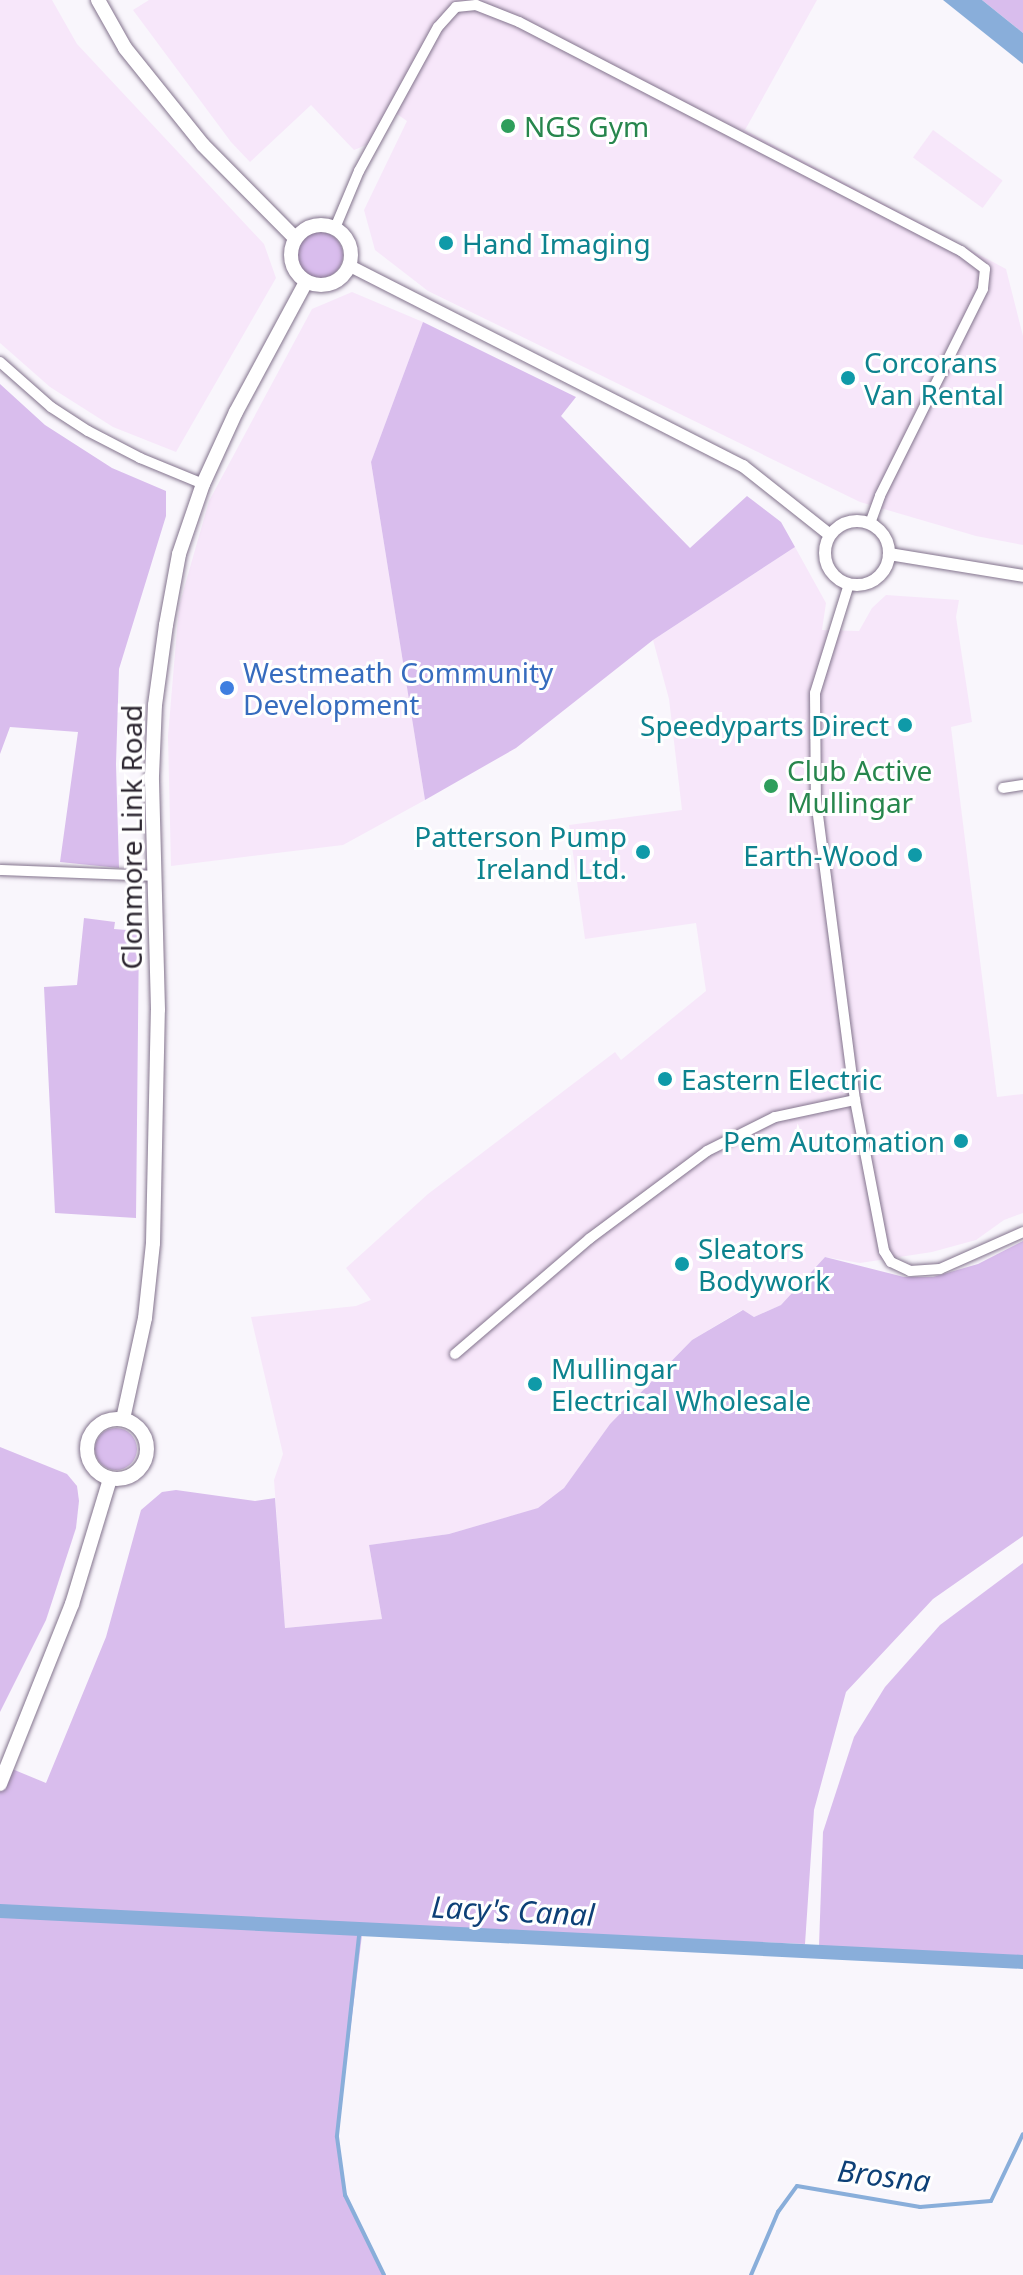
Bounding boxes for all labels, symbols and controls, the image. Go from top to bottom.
place label: NGS Gym [524,109,649,143]
marker: NGS Gym [499,117,517,135]
place label: Hand Imaging [462,226,651,260]
marker: Hand Imaging [437,234,455,252]
place label: Corcorans Van Rental [864,345,1004,411]
marker: Corcorans Van Rental [839,369,857,387]
place label: Westmeath Community Development [243,655,553,721]
marker: Westmeath Community Development [218,679,236,697]
street label: Clonmore Link Road [114,704,148,970]
place label: Speedyparts Direct [640,708,889,742]
marker: Speedyparts Direct [896,716,914,734]
place label: Club Active Mullingar [787,753,932,819]
marker: Club Active Mullingar [762,777,780,795]
place label: Patterson Pump Ireland Ltd. [414,819,627,885]
place label: Earth-Wood [743,838,899,872]
marker: Patterson Pump Ireland Ltd. [634,843,652,861]
marker: Earth-Wood [906,846,924,864]
place label: Eastern Electric [681,1062,882,1096]
marker: Eastern Electric [656,1070,674,1088]
place label: Pem Automation [723,1124,945,1158]
marker: Pem Automation [952,1132,970,1150]
place label: Sleators Bodywork [698,1231,830,1297]
marker: Sleators Bodywork [673,1255,691,1273]
place label: Mullingar Electrical Wholesale [551,1351,811,1417]
marker: Mullingar Electrical Wholesale [526,1375,544,1393]
water label: Lacy's Canal [430,1889,596,1933]
water label: Brosna [835,2152,933,2200]

